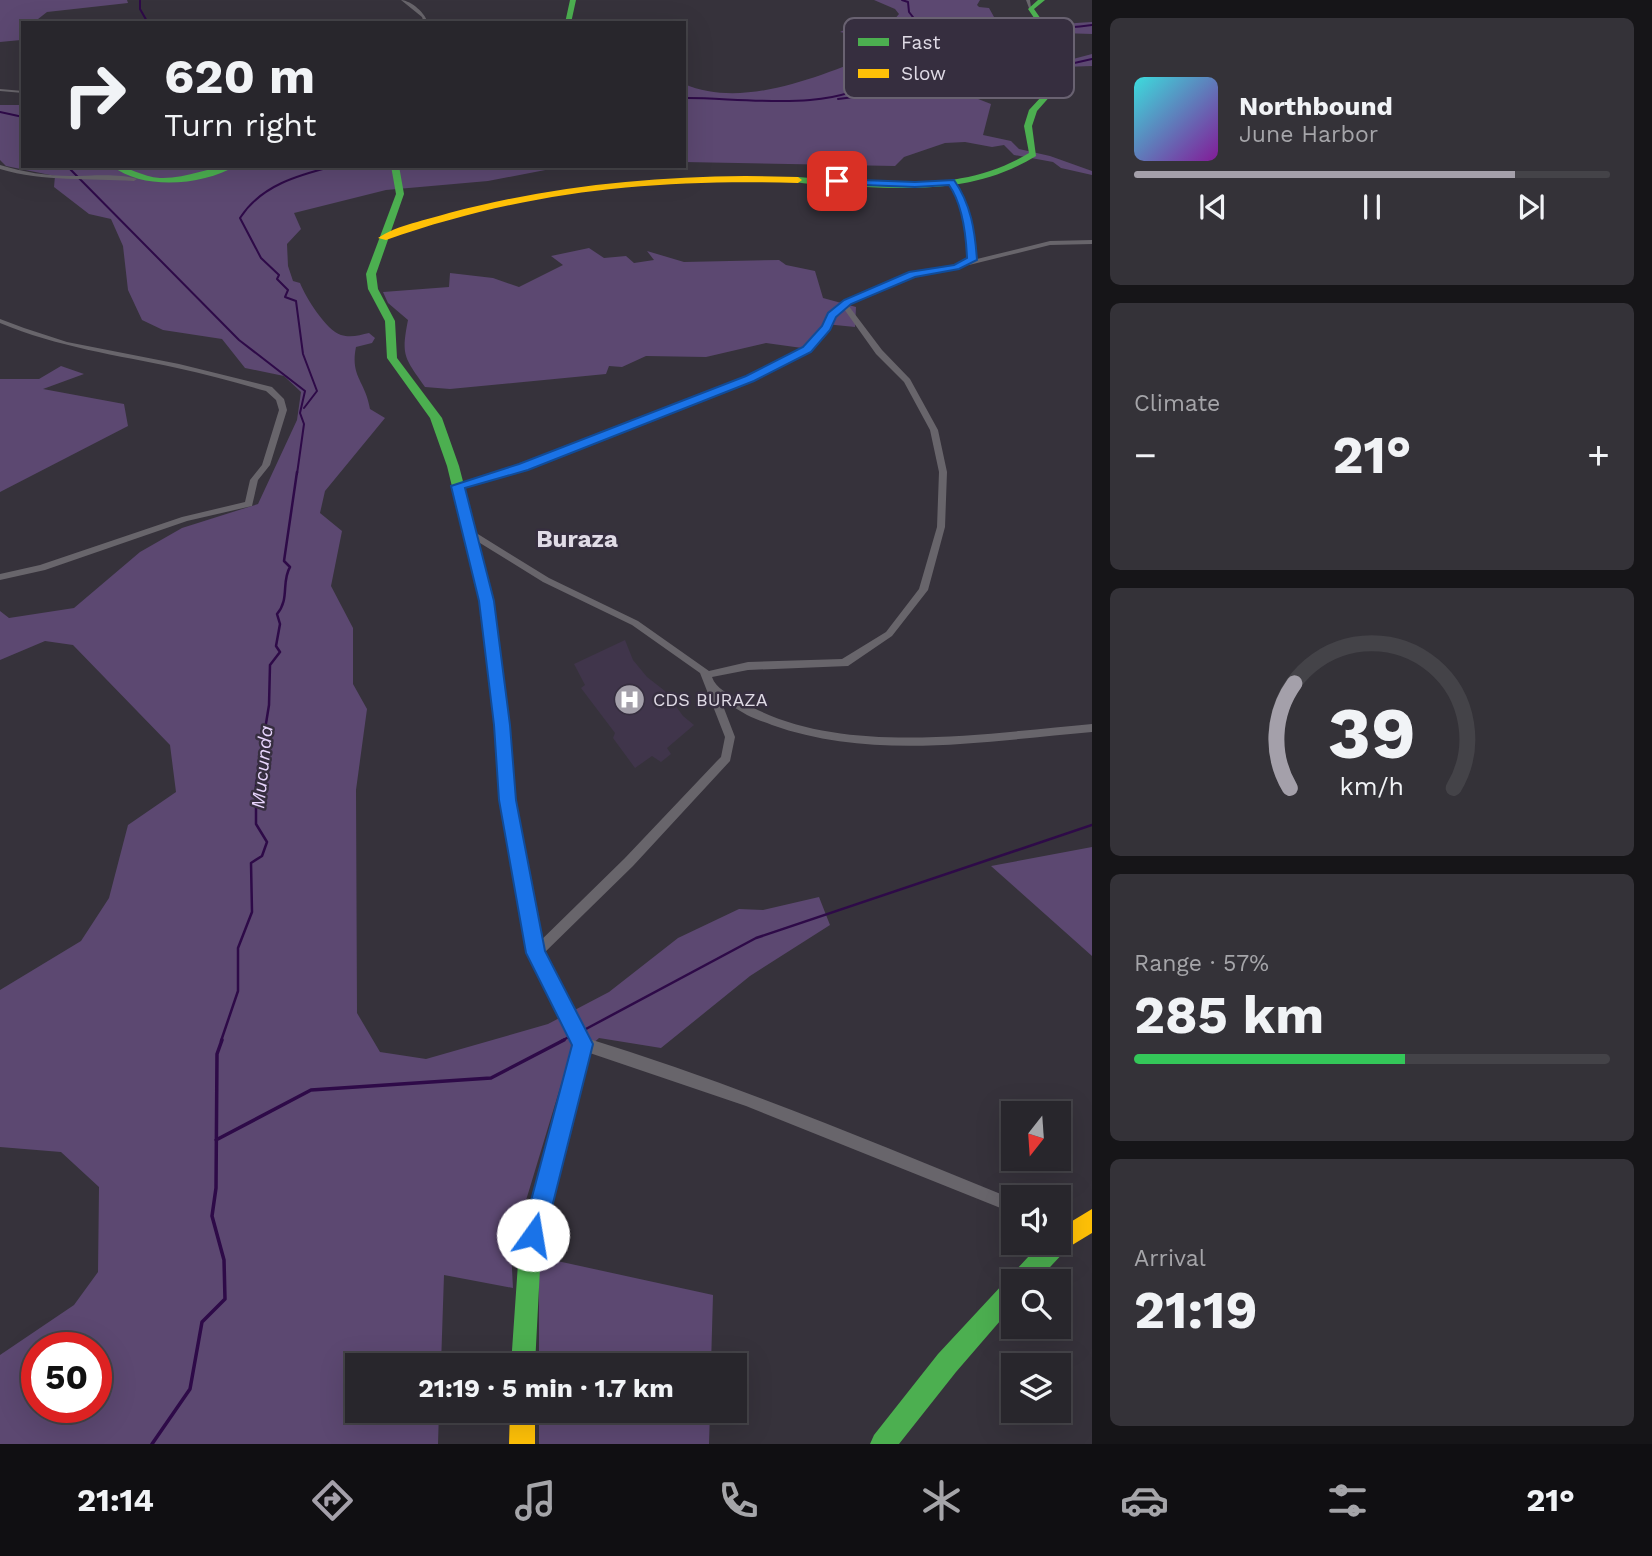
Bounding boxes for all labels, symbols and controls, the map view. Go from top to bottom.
legend [844,18,1074,98]
text: Fast [901,31,940,54]
text: 620 m [164,47,315,105]
icon: right [49,49,140,140]
text: Slow [901,62,946,85]
text: Northbound [1239,91,1393,121]
text: Turn right [164,106,316,144]
text: June Harbor [1239,121,1378,148]
pin [807,151,867,211]
icon: arrive [818,162,856,200]
icon: previous [1194,188,1232,226]
icon: pause [1353,188,1391,226]
icon: next [1512,188,1550,226]
text: Climate [1134,390,1220,417]
text: 21° [1332,425,1412,486]
text: − [1134,433,1157,477]
text: + [1587,433,1610,477]
district label: Buraza [536,525,618,553]
hospital icon: CDS BURAZA [613,682,647,716]
place label: CDS BURAZA [653,689,768,710]
text: 39 [1328,690,1416,776]
water label: Mucunda [246,724,278,810]
text: km/h [1340,772,1404,801]
text: Range · 57% [1134,950,1269,977]
text: 285 km [1134,985,1324,1046]
north arrow [1001,1101,1071,1171]
map controls [1001,1101,1071,1423]
button: sound [1001,1185,1071,1255]
position arrow [496,1198,570,1272]
text: Arrival [1134,1245,1206,1272]
button: search [1001,1269,1071,1339]
text: 21:19 [1134,1280,1258,1341]
speed limit sign: 50 [21,1332,112,1423]
button: layers [1001,1353,1071,1423]
text: 21:19 · 5 min · 1.7 km [418,1373,674,1403]
icon: directions [308,1476,357,1525]
icon: music [511,1476,560,1525]
icon: phone [714,1476,763,1525]
icon: climate [917,1476,966,1525]
icon: car [1120,1476,1169,1525]
icon: filters [1323,1476,1372,1525]
text: 21:14 [77,1481,154,1519]
text: 21° [1526,1481,1575,1519]

